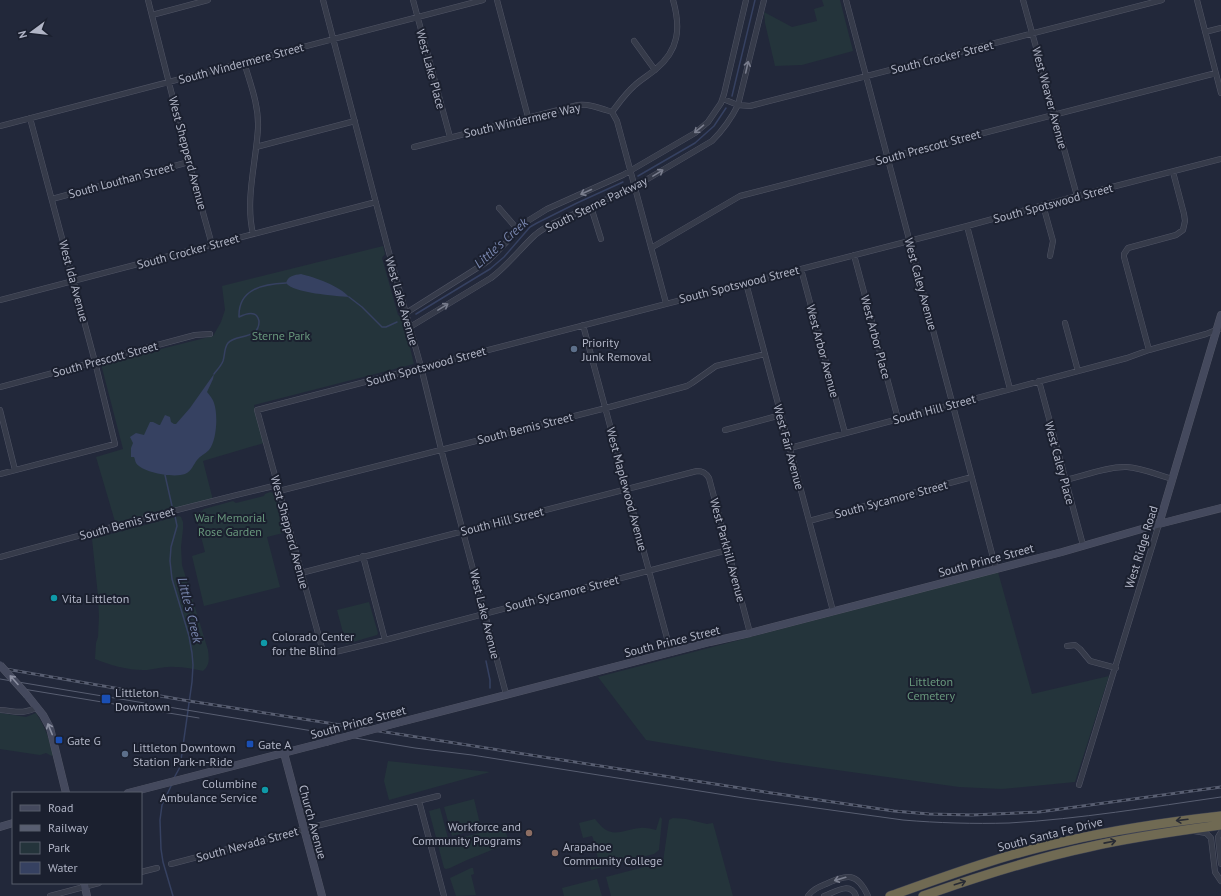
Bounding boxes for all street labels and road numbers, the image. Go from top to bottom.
street label: West Lake Place [413,27,449,111]
street label: South Crocker Street [889,37,995,77]
street label: South Windermere Street [177,39,305,87]
street label: West Weaver Avenue [1029,45,1071,151]
street label: West Shepperd Avenue [166,95,210,211]
street label: South Windermere Way [462,99,582,141]
street label: South Prescott Street [874,126,982,168]
street label: South Louthan Street [67,159,175,201]
street label: South Sterne Parkway [542,173,650,235]
street label: South Spotswood Street [991,180,1115,226]
street label: South Crocker Street [135,230,241,272]
street label: West Caley Avenue [901,236,941,332]
street label: West Ida Avenue [56,238,92,324]
street label: West Lake Avenue [382,255,422,347]
street label: South Spotswood Street [677,262,801,306]
street label: West Arbor Place [858,293,894,381]
street label: West Arbor Avenue [803,303,843,399]
street label: South Prescott Street [51,338,159,380]
street label: South Spotswood Street [364,343,488,389]
street label: South Hill Street [891,391,977,427]
street label: West Fair Avenue [770,403,808,491]
street label: South Bemis Street [476,409,574,447]
street label: West Caley Place [1042,420,1078,506]
street label: West Maplewood Avenue [603,425,651,553]
street label: West Shepperd Avenue [268,474,312,590]
street label: South Sycamore Street [833,477,949,521]
street label: West Parkhill Avenue [707,496,749,604]
street label: South Bemis Street [78,503,176,543]
street label: South Hill Street [459,503,545,539]
street label: West Ridge Road [1121,504,1161,590]
street label: South Prince Street [937,540,1035,580]
street label: West Lake Avenue [467,568,503,660]
street label: South Sycamore Street [504,572,620,614]
street label: South Prince Street [622,622,722,660]
street label: South Prince Street [309,702,407,742]
street label: Church Avenue [296,783,330,861]
street label: South Santa Fe Drive [996,814,1104,854]
street label: South Nevada Street [194,823,300,865]

